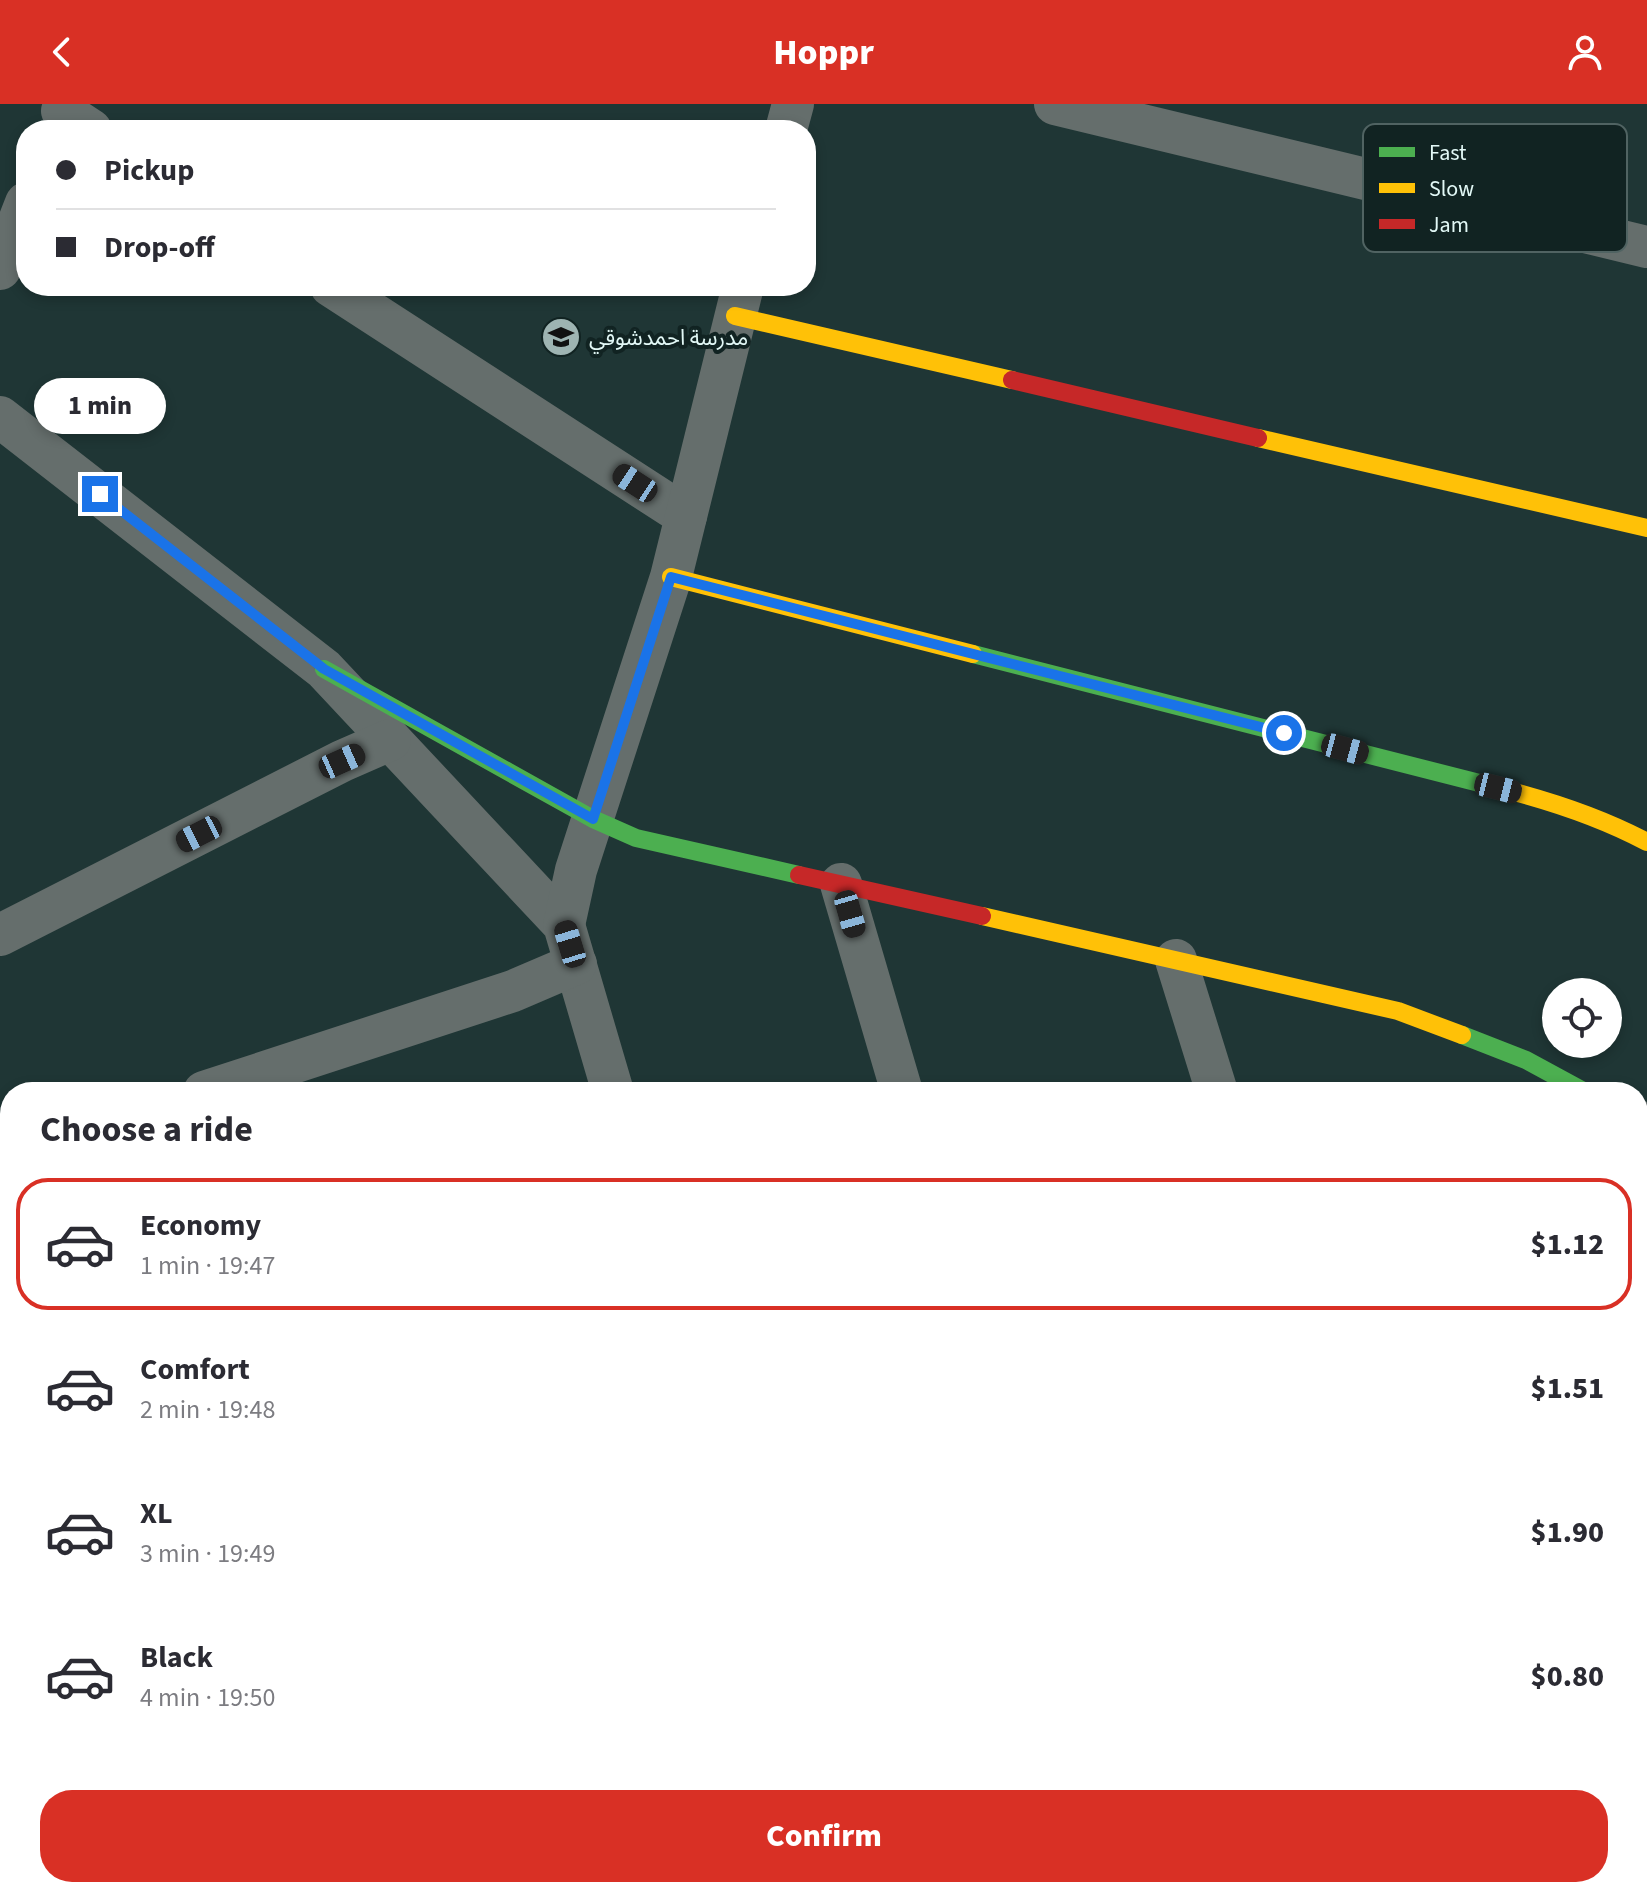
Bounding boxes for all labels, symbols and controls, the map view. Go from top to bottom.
text: Hoppr [773,27,874,78]
icon: back [40,30,84,74]
icon: person [1563,30,1607,74]
legend [1363,124,1627,252]
text: Fast [1429,137,1467,169]
text: Pickup [104,149,194,192]
text: Slow [1429,173,1474,205]
text: Jam [1429,209,1469,241]
text: Drop-off [104,226,215,269]
school or university icon: مدرسة احمدشوقي [540,316,582,358]
place label: مدرسة احمدشوقي [589,322,748,354]
callout: 1 min [34,378,166,434]
text: 1 min [68,387,132,424]
car [608,460,662,506]
route end [82,476,118,512]
route start [1266,715,1302,751]
car [1319,731,1371,767]
car [315,740,369,782]
car [1472,771,1524,805]
car [172,812,226,856]
car [832,888,868,940]
car [552,918,588,970]
map controls [1542,978,1622,1058]
button: locate [1542,978,1622,1058]
text: Choose a ride [40,1104,253,1155]
text: Economy [140,1204,261,1247]
icon: car [44,1208,116,1280]
text: $1.12 [1531,1223,1604,1266]
text: 1 min · 19:47 [140,1247,275,1284]
text: Comfort [140,1348,250,1391]
icon: car [44,1352,116,1424]
text: $1.51 [1531,1367,1604,1410]
text: 2 min · 19:48 [140,1391,275,1428]
text: XL [140,1492,173,1535]
icon: car [44,1496,116,1568]
text: $1.90 [1531,1511,1604,1554]
text: 3 min · 19:49 [140,1535,275,1572]
text: Black [140,1636,213,1679]
icon: car [44,1640,116,1712]
text: $0.80 [1531,1655,1604,1698]
text: 4 min · 19:50 [140,1679,275,1716]
button: Confirm [40,1790,1608,1882]

